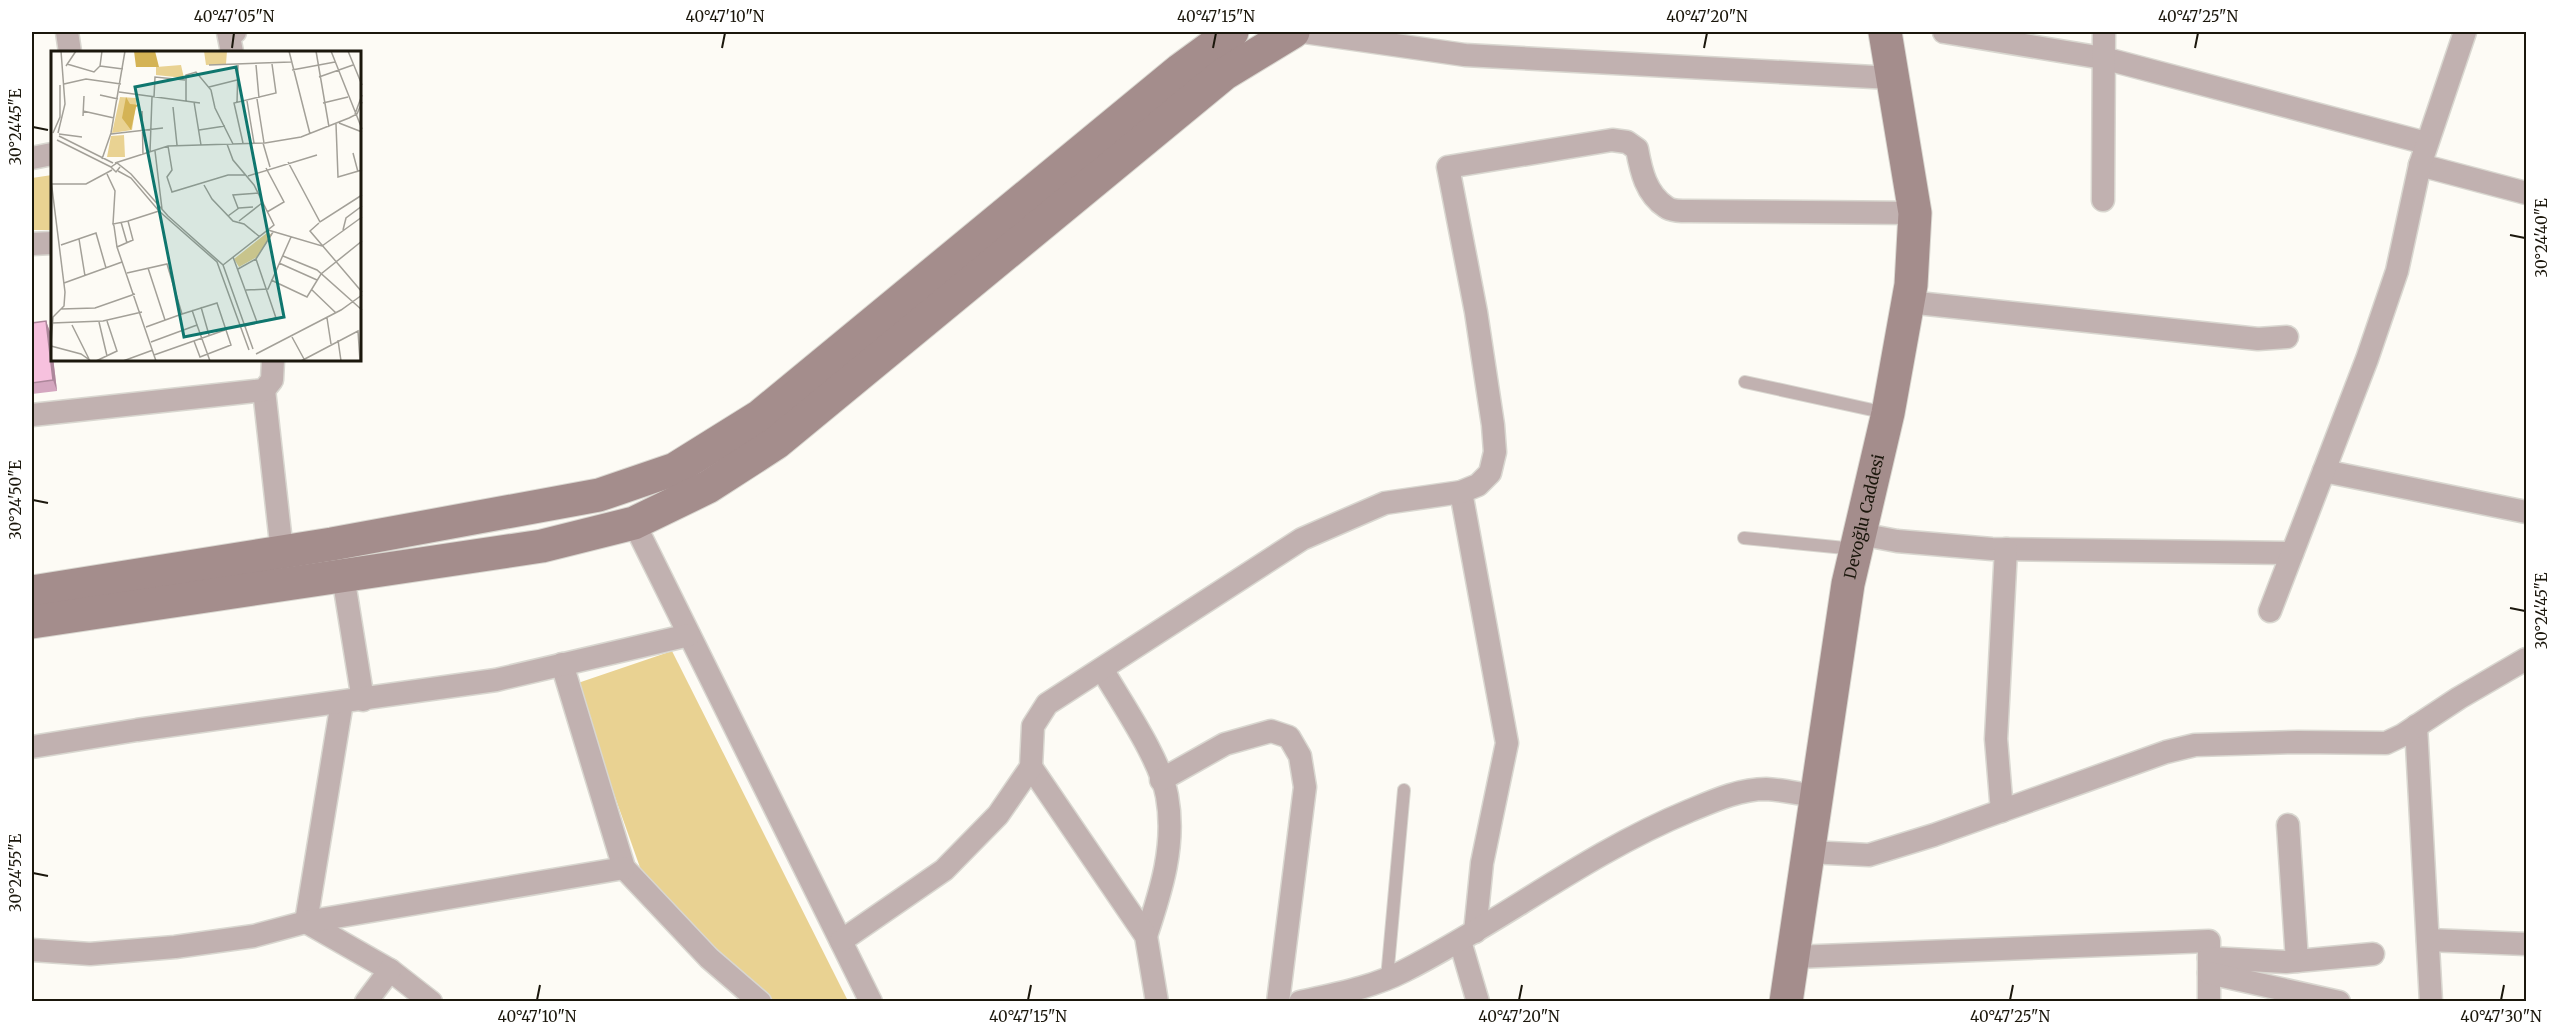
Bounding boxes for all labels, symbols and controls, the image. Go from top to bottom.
text: 40°47'05"N [194,7,275,26]
text: 40°47'10"N [686,7,765,26]
text: 40°47'15"N [1177,7,1255,26]
text: 40°47'20"N [1666,7,1748,26]
text: 40°47'25"N [2158,7,2238,26]
inset map [51,51,362,362]
text: 30°24'45"E [6,88,25,165]
text: 30°24'40"E [2532,198,2551,278]
street label: Devoğlu Caddesi [1840,452,1888,581]
text: 30°24'50"E [6,460,25,540]
text: 30°24'45"E [2532,572,2551,649]
text: 30°24'55"E [6,834,25,912]
text: 40°47'10"N [498,1007,577,1026]
text: 40°47'15"N [989,1007,1067,1026]
text: 40°47'20"N [1478,1007,1560,1026]
text: 40°47'25"N [1970,1007,2050,1026]
text: 40°47'30"N [2460,1007,2542,1026]

